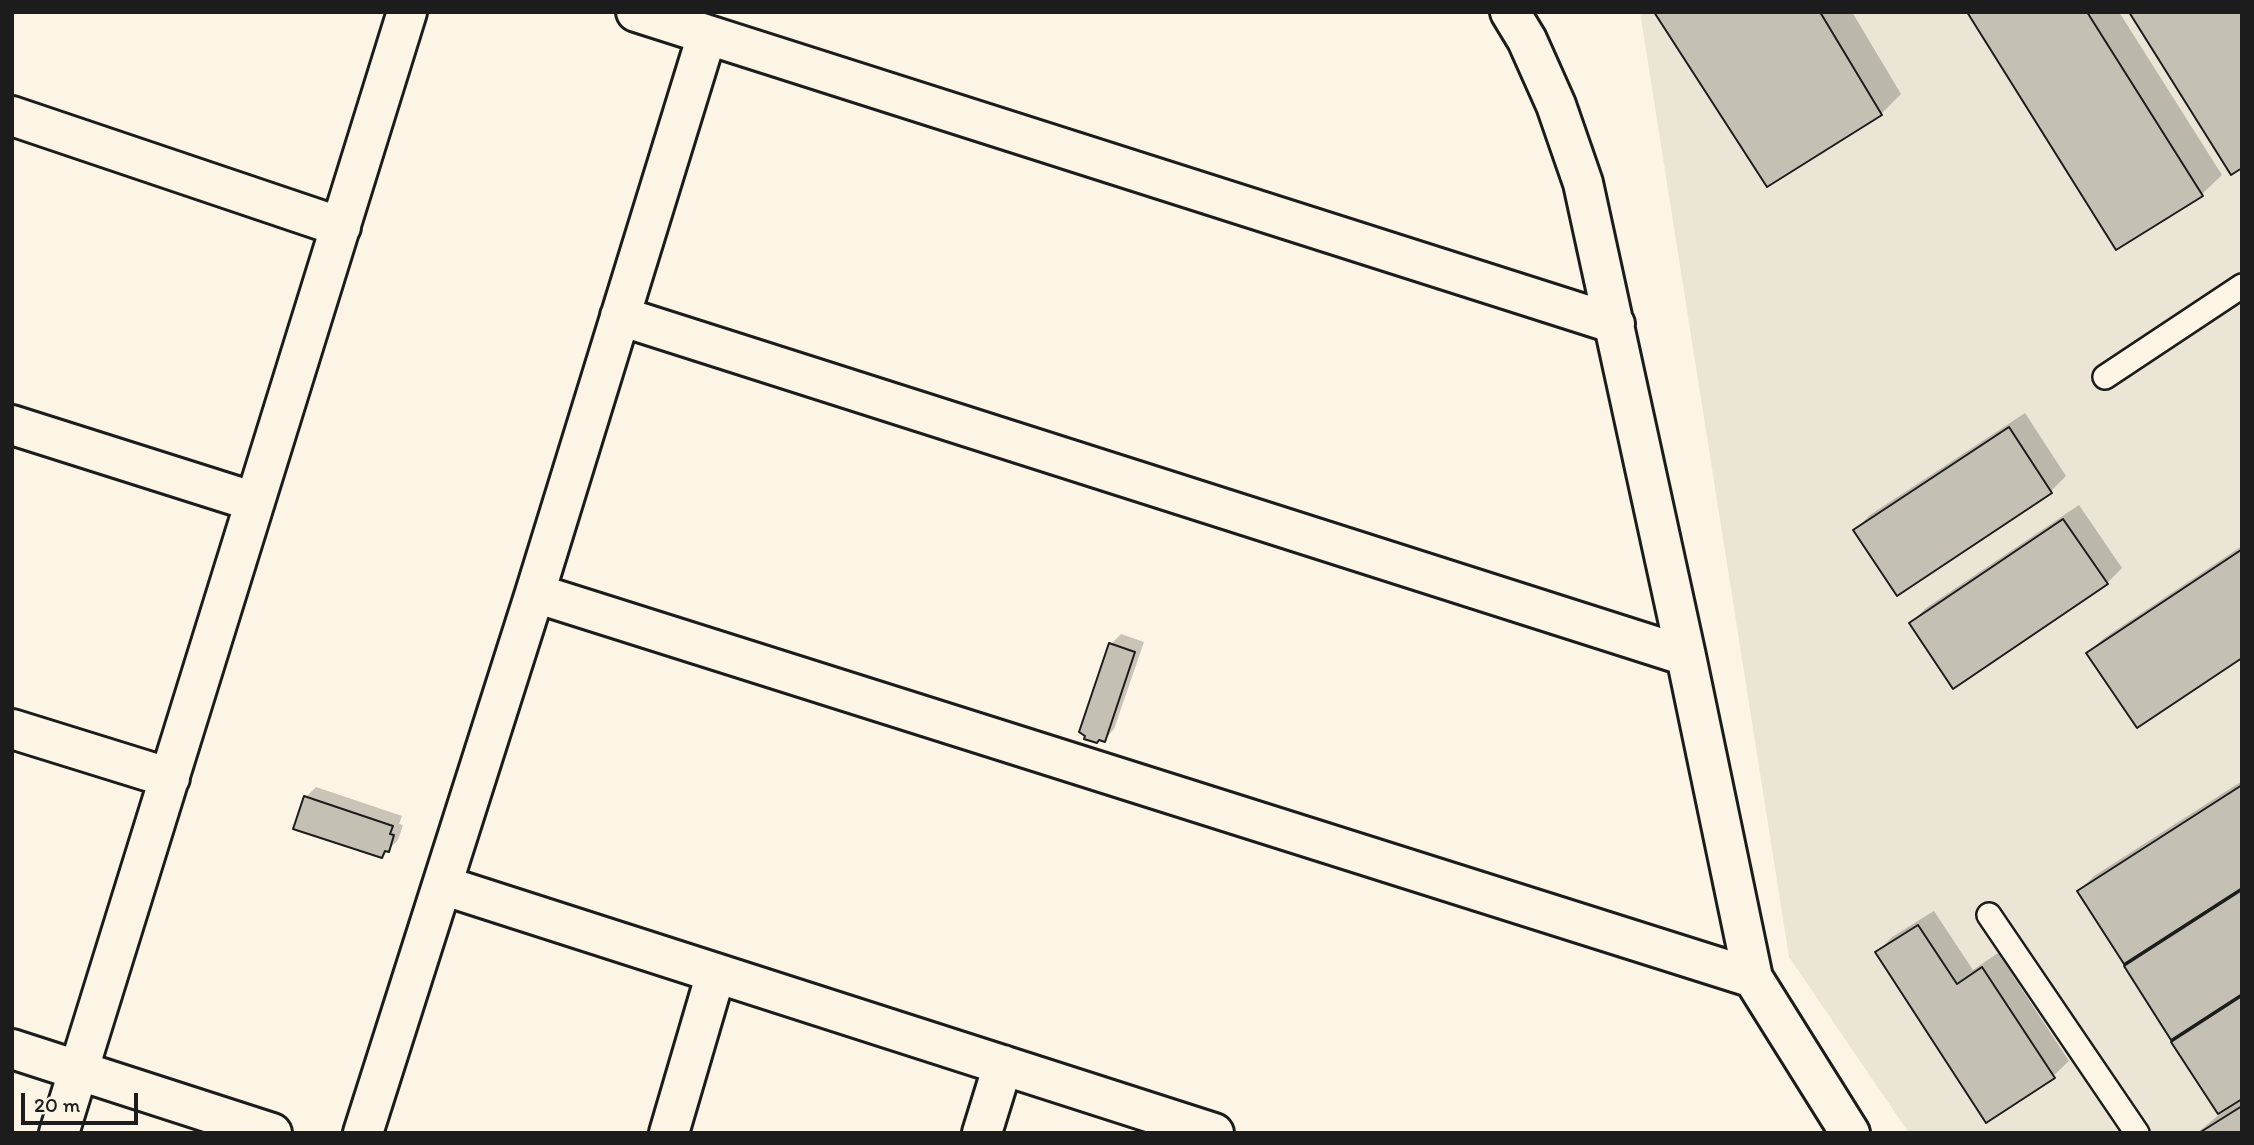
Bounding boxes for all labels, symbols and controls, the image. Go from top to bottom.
scale bar [24,1078,142,1122]
text: 20 m [34,1092,80,1117]

